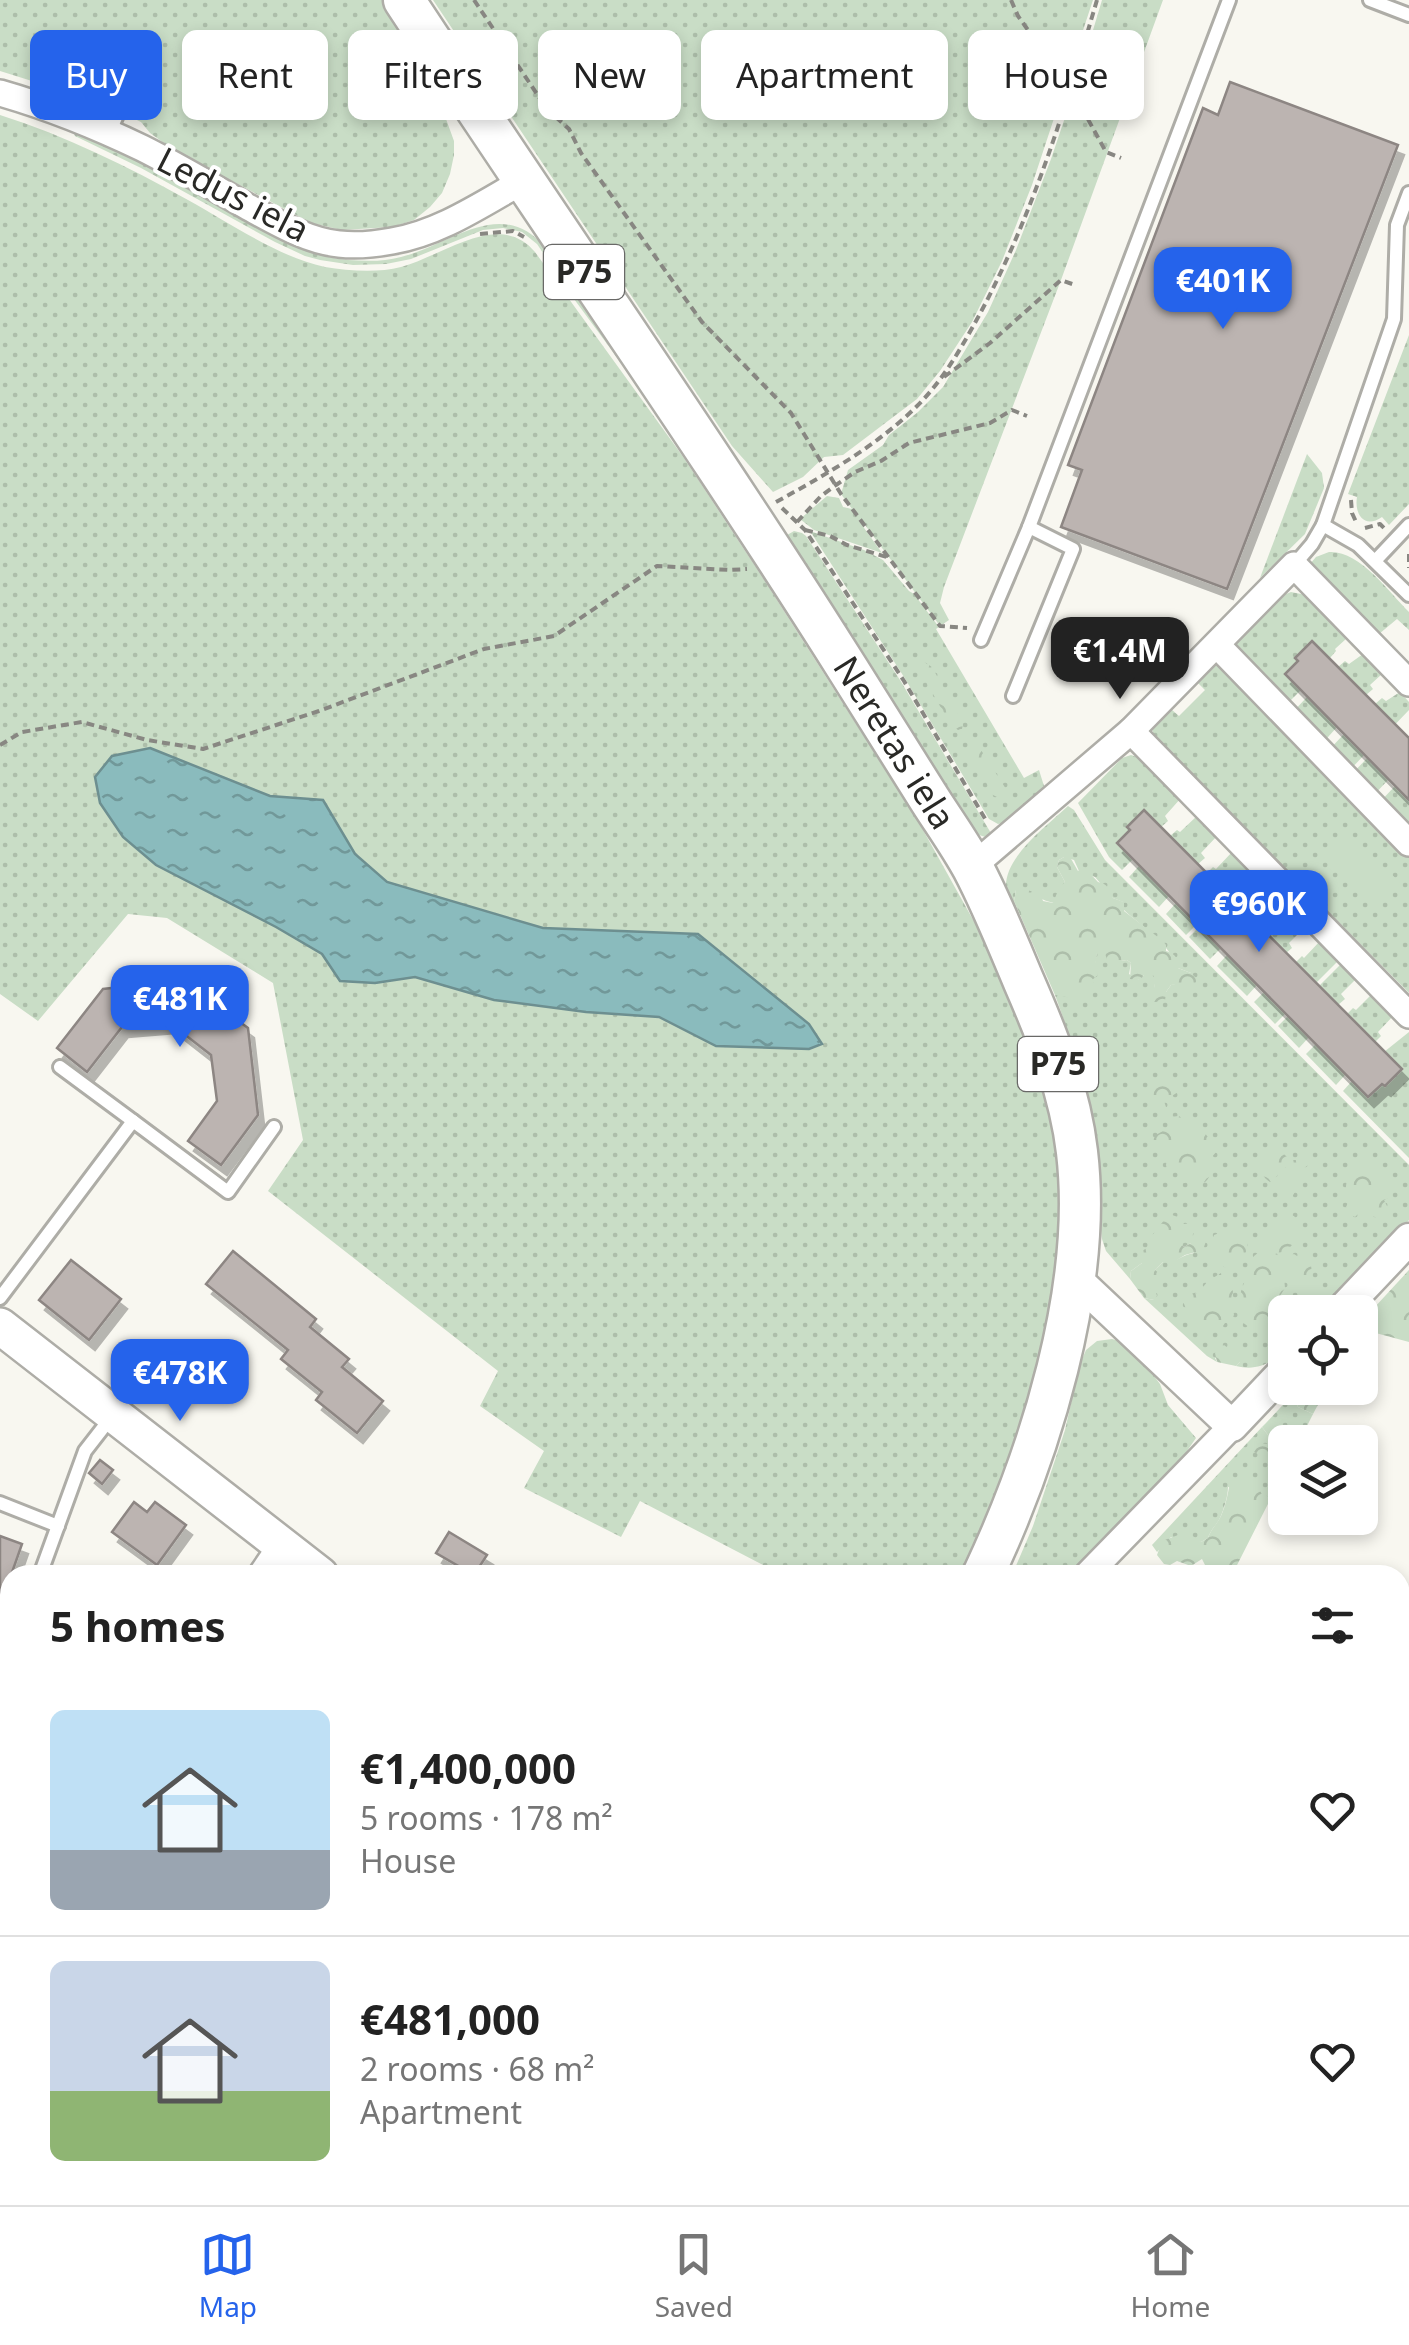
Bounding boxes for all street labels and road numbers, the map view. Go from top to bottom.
street label: Ledus iela [150,135,318,252]
road number: P75 [544,245,624,299]
street label: Neretas iela [824,647,967,838]
road number: P75 [1018,1037,1098,1091]

